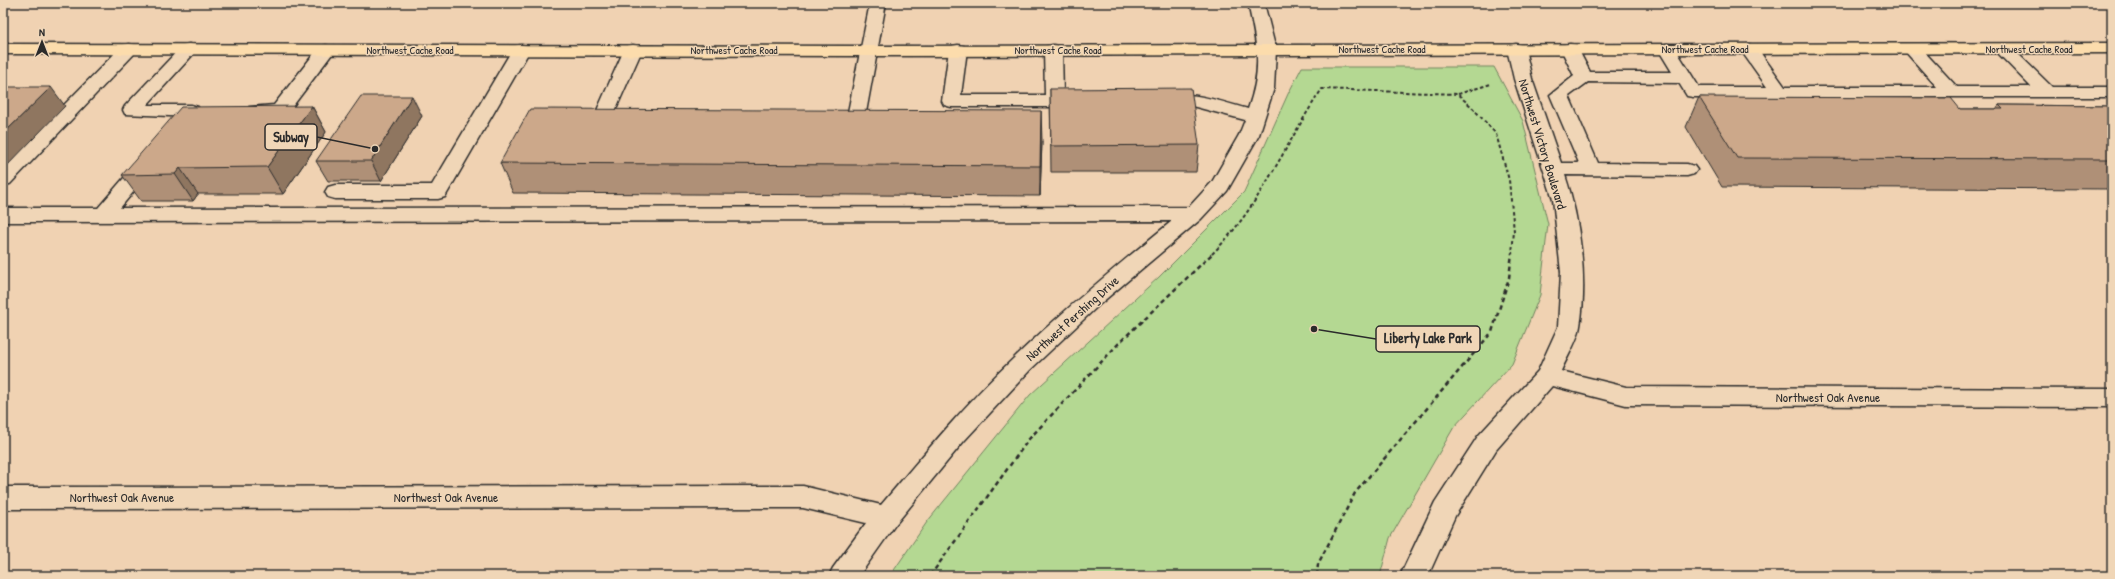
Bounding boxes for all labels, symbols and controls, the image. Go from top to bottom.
north arrow [22,22,62,62]
text: N [39,25,45,39]
street label: Northwest Cache Road [1338,42,1426,56]
street label: Northwest Cache Road [1661,42,1749,56]
street label: Northwest Cache Road [1985,42,2073,56]
street label: Northwest Cache Road [366,43,454,57]
street label: Northwest Cache Road [690,43,778,57]
street label: Northwest Cache Road [1014,43,1102,57]
street label: Northwest Victory Boulevard [1515,77,1571,211]
callout: Subway [265,124,317,150]
text: Subway [273,127,309,148]
street label: Northwest Pershing Drive [1022,271,1122,365]
callout: Liberty Lake Park [1376,326,1480,352]
text: Liberty Lake Park [1384,328,1472,349]
street label: Northwest Oak Avenue [1776,388,1880,406]
street label: Northwest Oak Avenue [70,488,174,506]
street label: Northwest Oak Avenue [394,488,498,506]

